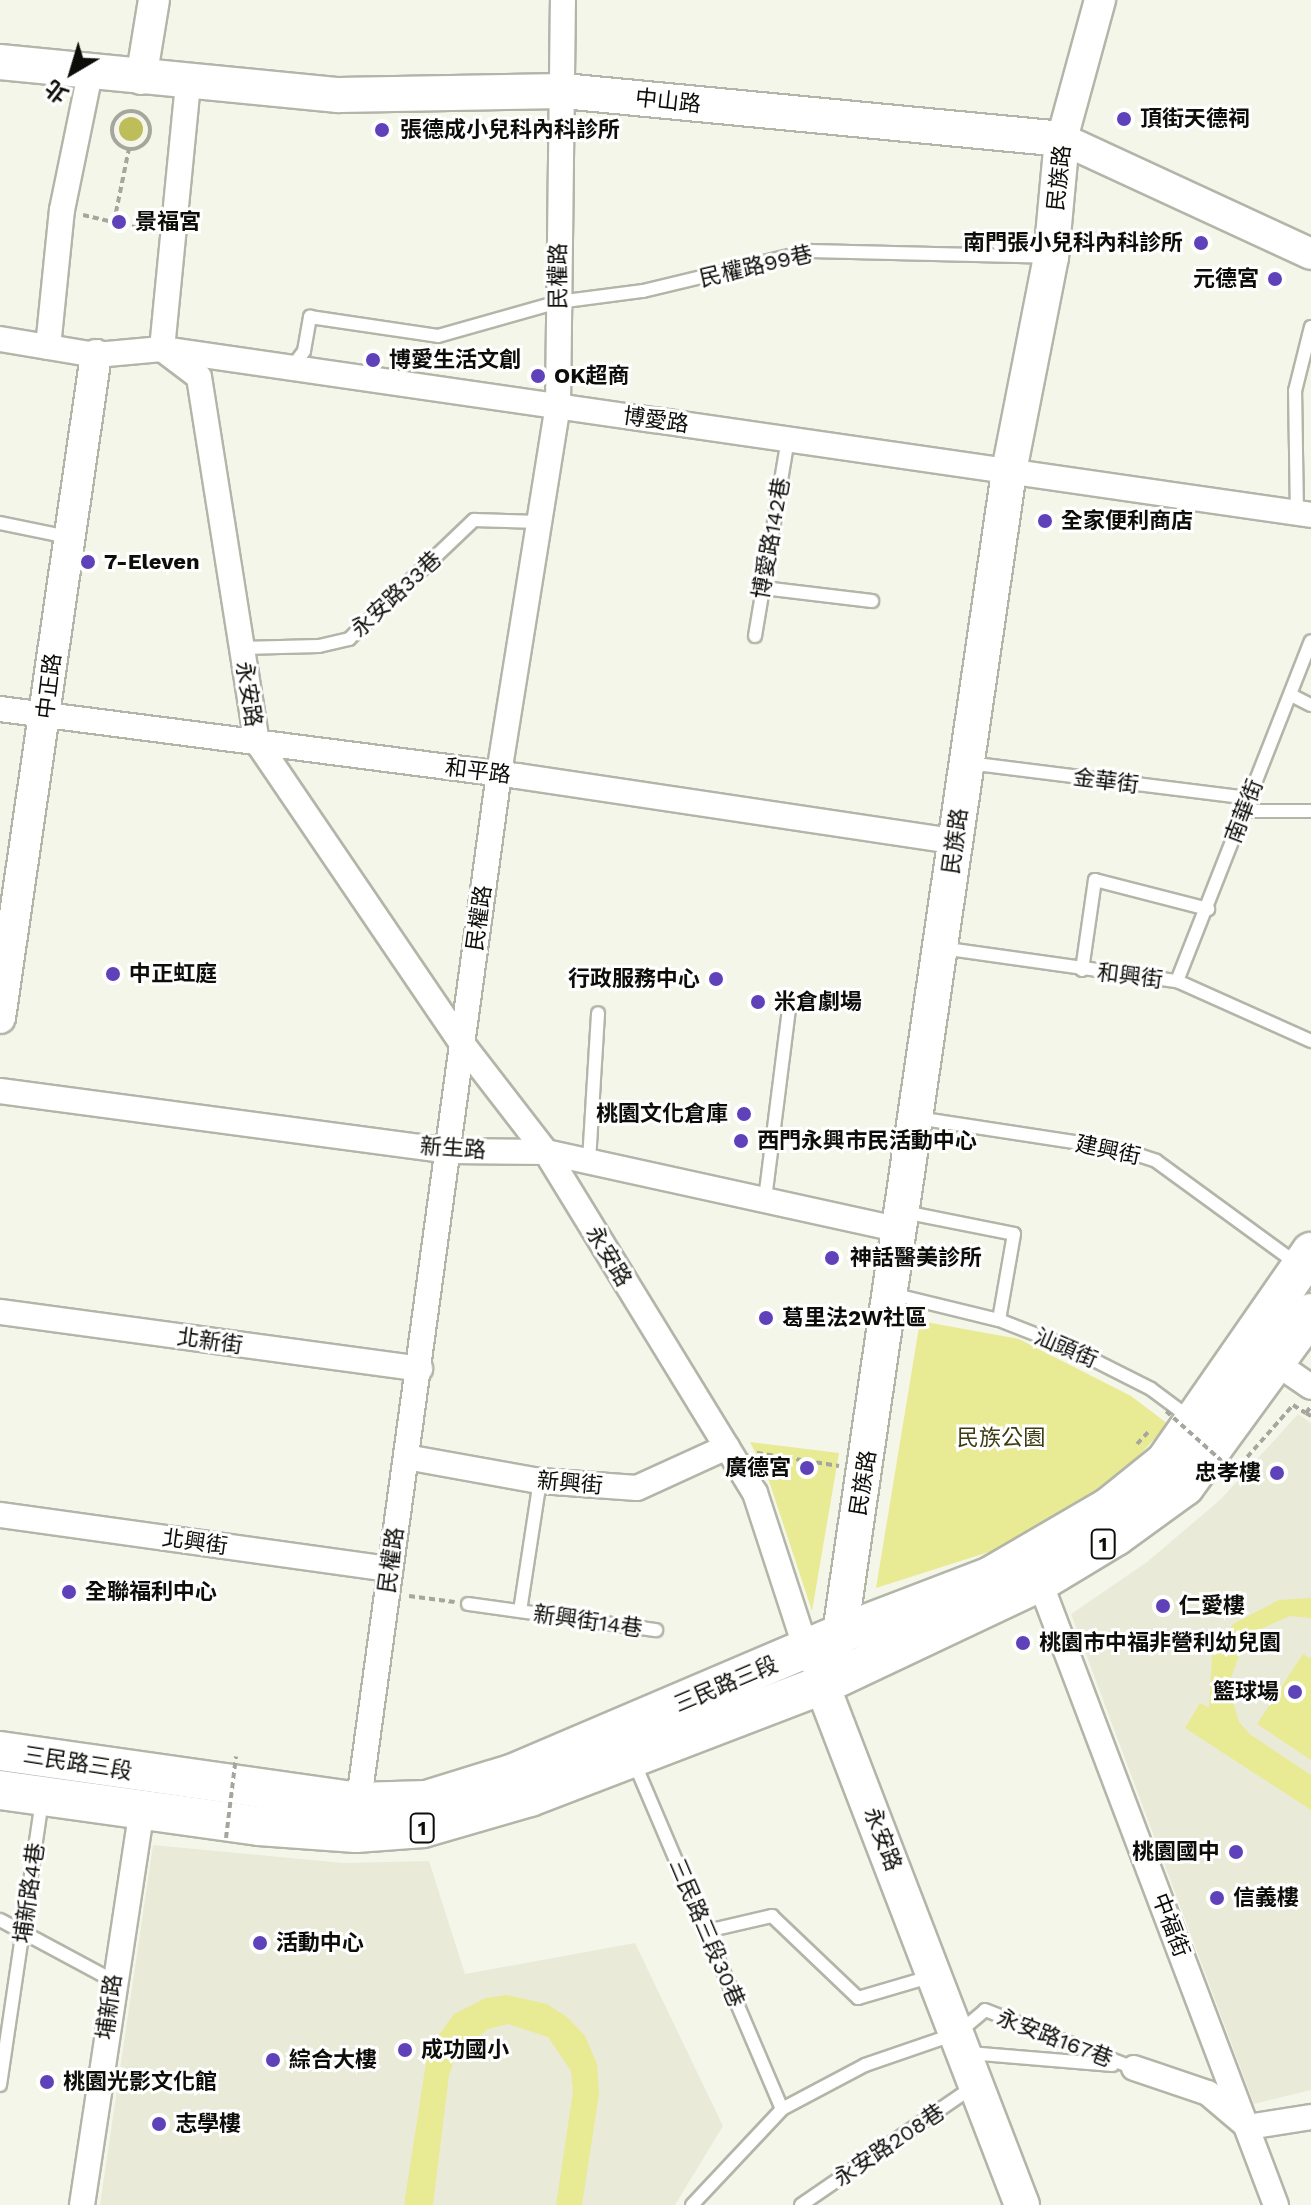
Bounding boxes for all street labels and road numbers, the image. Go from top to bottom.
street label: 中山路 [634,84,702,118]
street label: 民族路 [1042,144,1076,212]
street label: 民權路99巷 [697,240,815,292]
street label: 民權路 [545,243,571,309]
street label: 博愛路 [621,402,691,438]
street label: 博愛路142巷 [747,475,795,601]
street label: 永安路33巷 [345,546,447,642]
street label: 中正路 [32,652,66,720]
street label: 永安路 [231,659,267,729]
street label: 和平路 [444,754,512,788]
street label: 金華街 [1072,764,1140,798]
street label: 南華街 [1220,775,1268,847]
street label: 民族路 [937,806,973,876]
street label: 民權路 [461,883,497,953]
street label: 和興街 [1096,959,1164,993]
street label: 建興街 [1073,1130,1143,1170]
street label: 新生路 [419,1133,487,1163]
street label: 永安路 [581,1221,637,1291]
street label: 北新街 [175,1323,245,1359]
street label: 汕頭街 [1030,1323,1102,1373]
street label: 民族路 [845,1448,881,1518]
street label: 新興街 [536,1467,604,1499]
street label: 北興街 [160,1524,230,1560]
street label: 民權路 [373,1525,409,1595]
road number: 1 [1089,1528,1117,1560]
street label: 新興街14巷 [532,1600,644,1642]
street label: 三民路三段 [670,1650,782,1718]
street label: 三民路三段 [22,1741,134,1785]
street label: 永安路 [859,1803,907,1875]
road number: 1 [408,1812,436,1844]
street label: 埔新路4巷 [9,1841,49,1945]
street label: 三民路三段30巷 [664,1855,750,2011]
street label: 中福街 [1147,1889,1195,1961]
street label: 埔新路 [91,1972,127,2042]
street label: 永安路167巷 [993,2004,1117,2072]
street label: 永安路208巷 [829,2098,949,2192]

